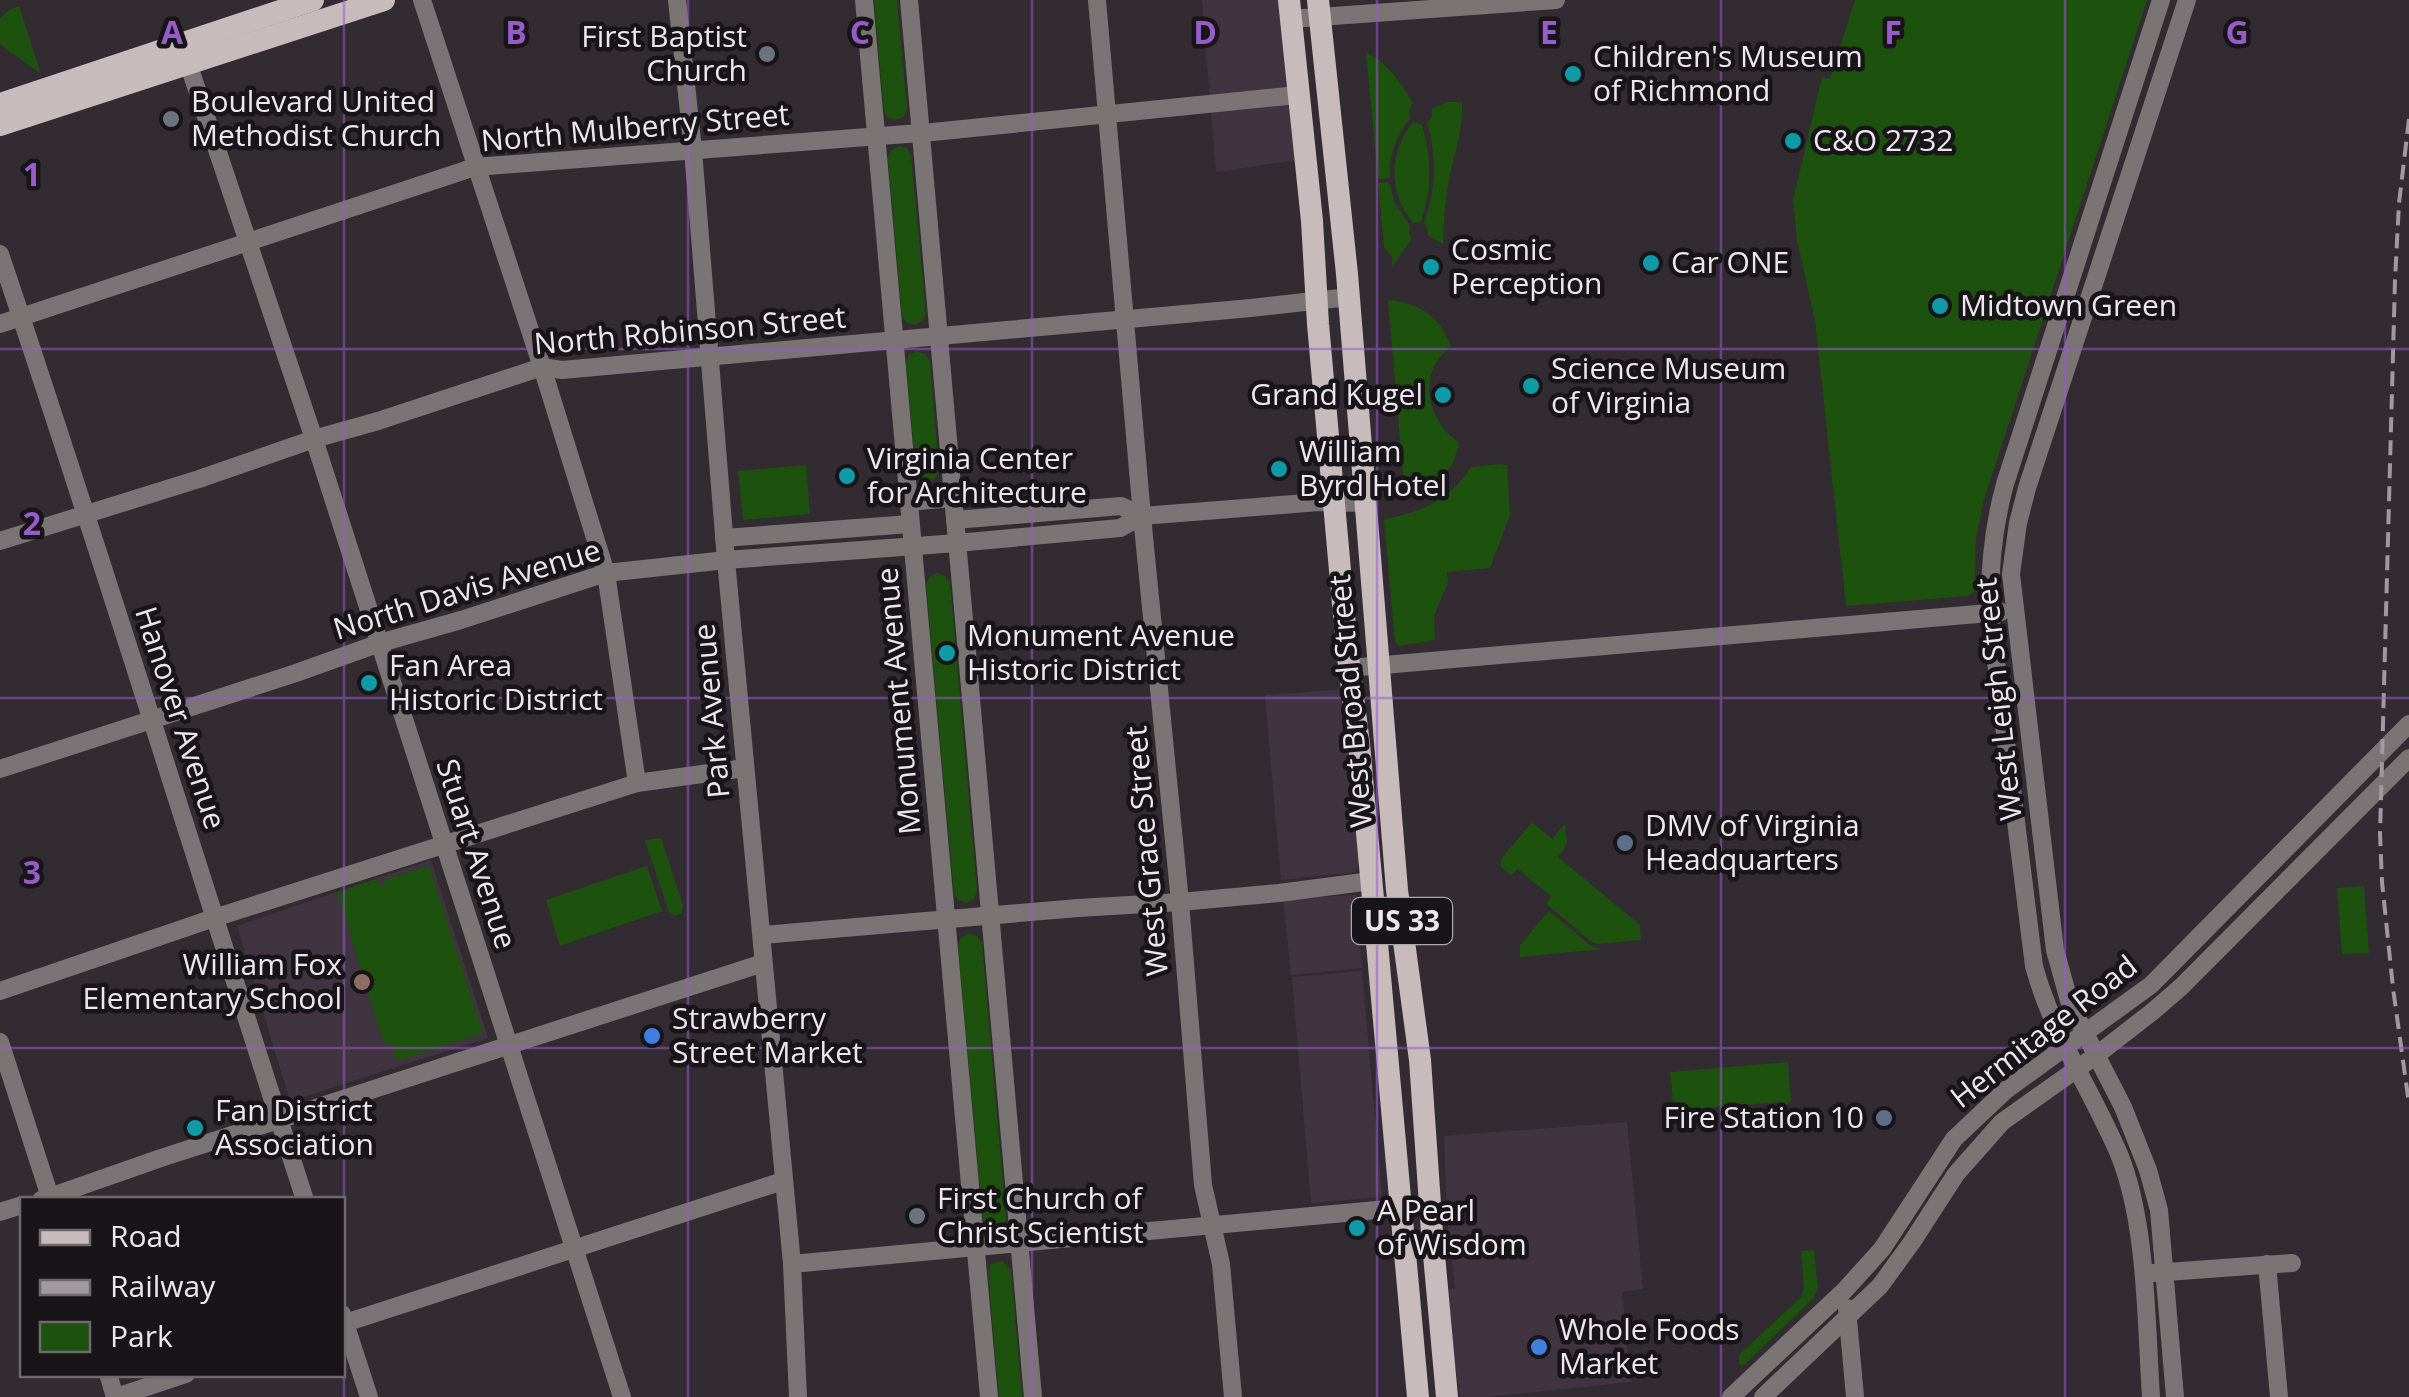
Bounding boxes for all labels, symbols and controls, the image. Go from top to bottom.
text: A [161,10,184,53]
text: B [505,10,527,53]
text: C [850,10,870,53]
text: D [1193,10,1217,53]
text: E [1540,10,1558,53]
text: F [1884,10,1902,53]
text: G [2225,10,2249,53]
place label: First Baptist Church [581,15,747,90]
place label: Children's Museum of Richmond [1593,35,1863,110]
marker: First Baptist Church [756,43,778,65]
marker: Children's Museum of Richmond [1562,63,1584,85]
place label: Boulevard United Methodist Church [191,80,441,155]
street label: North Mulberry Street [479,93,791,160]
marker: Boulevard United Methodist Church [160,108,182,130]
place label: C&O 2732 [1813,119,1954,160]
marker: C&O 2732 [1782,130,1804,152]
text: 1 [23,152,41,195]
place label: Cosmic Perception [1451,228,1602,303]
place label: Car ONE [1671,241,1789,282]
marker: Car ONE [1640,252,1662,274]
marker: Cosmic Perception [1420,256,1442,278]
place label: Midtown Green [1960,284,2177,325]
street label: North Robinson Street [532,295,848,364]
marker: Midtown Green [1929,295,1951,317]
place label: Science Museum of Virginia [1551,347,1786,422]
place label: Grand Kugel [1250,373,1423,414]
marker: Science Museum of Virginia [1520,375,1542,397]
marker: Grand Kugel [1432,384,1454,406]
place label: William Byrd Hotel [1299,430,1447,505]
place label: Virginia Center for Architecture [867,437,1087,512]
marker: William Byrd Hotel [1268,458,1290,480]
marker: Virginia Center for Architecture [836,465,858,487]
text: 2 [23,501,41,544]
street label: North Davis Avenue [328,528,605,649]
street label: Monument Avenue [865,566,930,836]
street label: West Broad Street [1318,573,1381,829]
street label: West Leigh Street [1964,576,2031,822]
street label: Hanover Avenue [126,601,237,834]
place label: Monument Avenue Historic District [967,614,1235,689]
street label: Park Avenue [682,622,739,800]
marker: Monument Avenue Historic District [936,642,958,664]
place label: Fan Area Historic District [389,644,603,719]
marker: Fan Area Historic District [358,672,380,694]
street label: West Grace Street [1114,724,1177,978]
street label: Stuart Avenue [427,753,527,954]
place label: DMV of Virginia Headquarters [1645,804,1860,879]
marker: DMV of Virginia Headquarters [1614,832,1636,854]
text: 3 [23,850,41,893]
road number: US 33 [1352,898,1452,944]
place label: William Fox Elementary School [83,943,342,1018]
street label: Hermitage Road [1941,945,2145,1117]
marker: William Fox Elementary School [351,971,373,993]
place label: Strawberry Street Market [672,997,863,1072]
marker: Strawberry Street Market [641,1025,663,1047]
place label: Fan District Association [215,1089,374,1164]
place label: Fire Station 10 [1663,1096,1864,1137]
marker: Fire Station 10 [1873,1107,1895,1129]
marker: Fan District Association [184,1117,206,1139]
place label: First Church of Christ Scientist [937,1177,1144,1252]
place label: A Pearl of Wisdom [1377,1189,1527,1264]
legend [20,1197,345,1377]
marker: First Church of Christ Scientist [906,1205,928,1227]
text: Road [110,1215,182,1256]
marker: A Pearl of Wisdom [1346,1217,1368,1239]
text: Railway [110,1265,216,1306]
place label: Whole Foods Market [1559,1308,1740,1383]
text: Park [110,1315,173,1356]
marker: Whole Foods Market [1528,1336,1550,1358]

